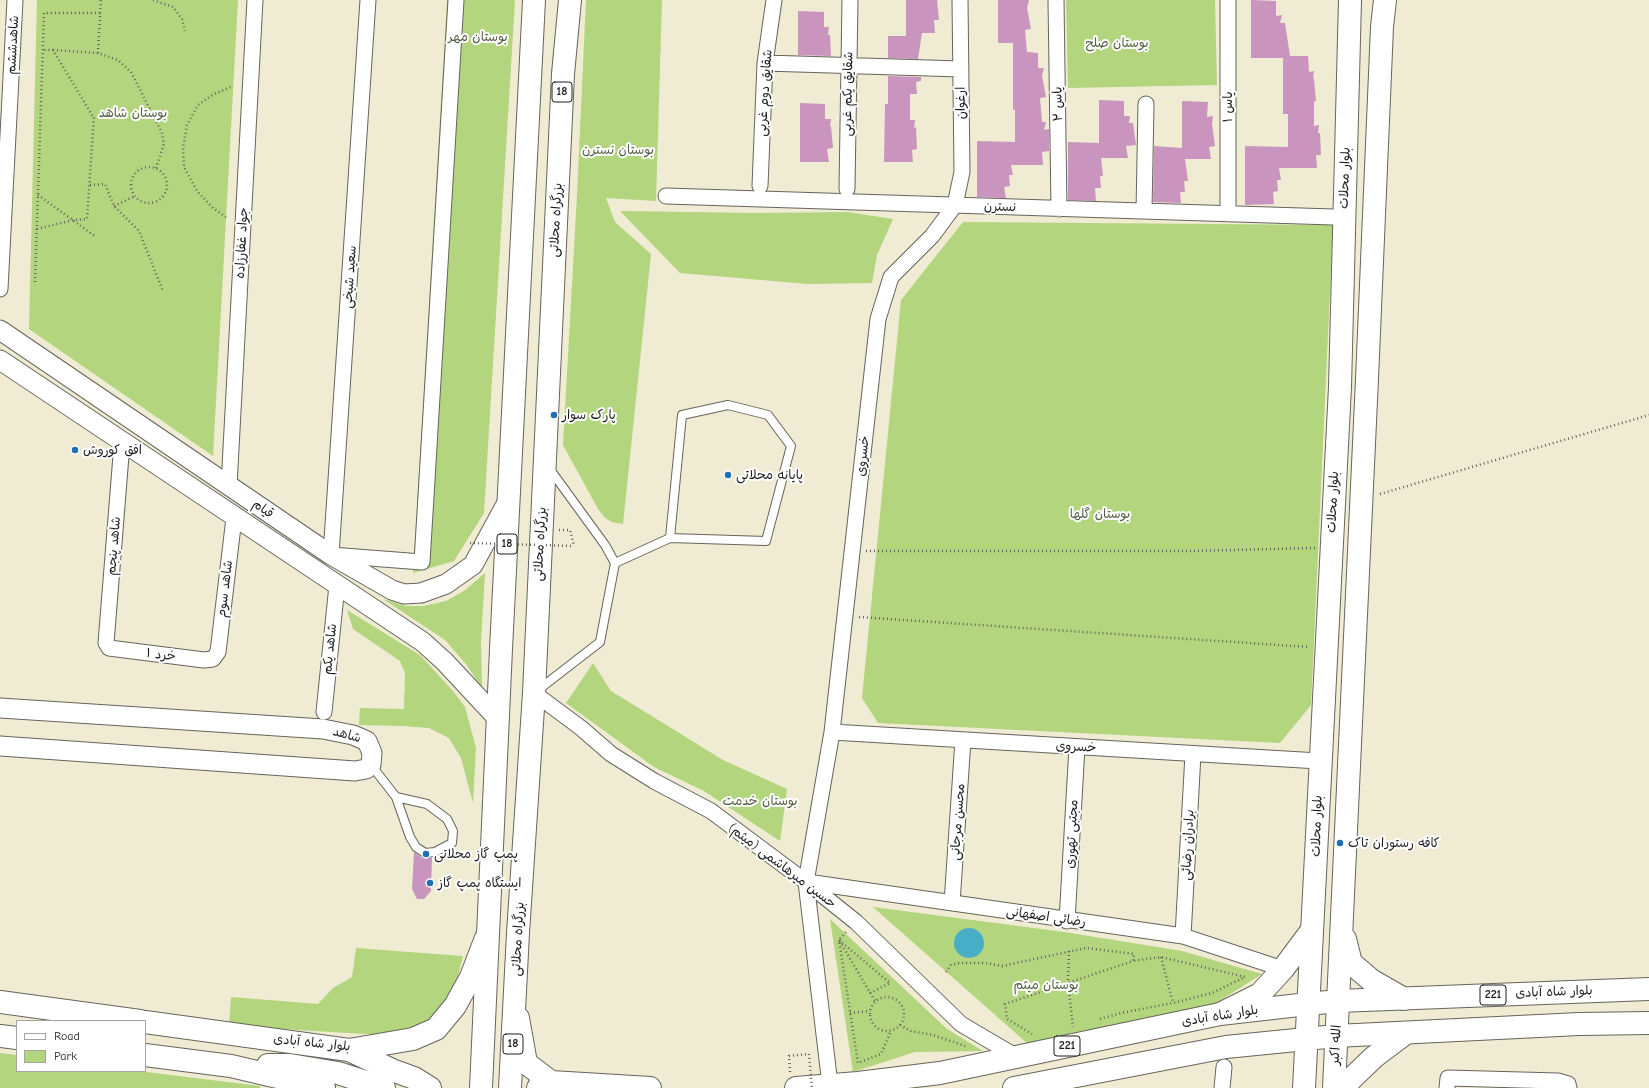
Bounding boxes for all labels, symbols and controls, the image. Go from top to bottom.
street label: شاهدششم [4,15,22,75]
park label: بوستان مهر [448,29,508,45]
park label: بوستان صلح [1085,35,1149,51]
street label: شقایق دوم غربی [754,49,776,137]
street label: شقایق یکم غربی [839,52,857,136]
road number: 18 [552,82,572,102]
street label: یاس ۲ [1050,86,1066,122]
street label: ارغوان [953,87,969,119]
street label: یاس ۱ [1220,91,1236,123]
park label: بوستان شاهد [99,105,167,121]
park label: بوستان نسترن [582,142,654,158]
street label: بلوار محلات [1336,147,1354,209]
street label: بزرگراه محلاتی [546,182,566,258]
street label: نسترن [984,199,1016,215]
street label: جواد غفارزاده [232,207,252,279]
street label: سعید شیخی [340,245,360,309]
place label: پارک سوار [562,407,616,423]
marker: پارک سوار [549,410,559,420]
street label: خسروی [853,435,873,477]
place label: افق کوروش [83,442,142,458]
marker: افق کوروش [70,445,80,455]
place label: پایانه محلاتی [736,467,803,483]
marker: پایانه محلاتی [723,470,733,480]
street label: بلوار محلات [1324,471,1342,533]
street label: قیام [249,496,277,522]
street label: بزرگراه محلاتی [530,506,550,582]
park label: بوستان گلها [1070,506,1130,522]
street label: شاهد پنجم [104,516,124,576]
road number: 18 [497,534,517,554]
street label: شاهد سوم [214,559,236,619]
street label: شاهد یکم [320,623,340,675]
street label: خرد ۱ [145,645,177,665]
street label: شاهد [331,724,363,746]
street label: خسروی [1055,738,1097,756]
street label: محسن مرجانی [948,783,968,861]
park label: بوستان خدمت [722,793,798,809]
street label: بلوار محلات [1308,795,1326,857]
street label: مجتبی تهوری [1062,799,1082,869]
street label: برادران رضائی [1178,809,1198,881]
street label: حسین میرهاشمی (میثم) [725,820,839,912]
place label: کافه رستوران تاک [1348,835,1440,851]
marker: کافه رستوران تاک [1335,838,1345,848]
place label: پمپ گاز محلاتی [434,846,518,862]
marker: پمپ گاز محلاتی [421,849,431,859]
place label: ایستگاه پمپ گاز [438,875,521,891]
marker: ایستگاه پمپ گاز [425,878,435,888]
street label: بزرگراه محلاتی [508,901,528,977]
street label: رضائی اصفهانی [1005,904,1087,930]
park label: بوستان میثم [1013,977,1079,993]
street label: بلوار شاه آبادی [1515,983,1593,1001]
road number: 221 [1480,985,1506,1005]
street label: بلوار شاه آبادی [1181,1002,1259,1030]
legend [16,1020,146,1072]
street label: الله اکبر [1327,1025,1345,1065]
text: Road [54,1029,80,1043]
street label: بلوار شاه آبادی [273,1031,351,1055]
road number: 18 [503,1034,523,1054]
road number: 221 [1054,1036,1080,1056]
text: Park [54,1049,77,1063]

